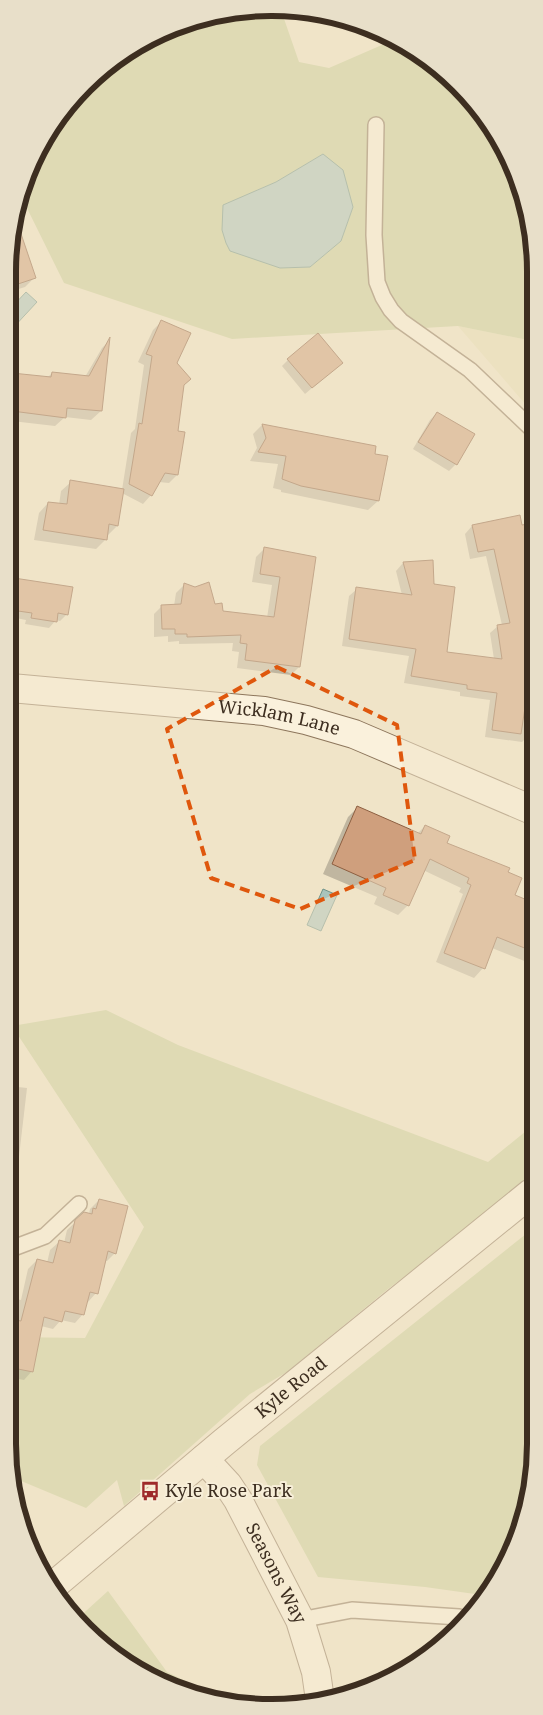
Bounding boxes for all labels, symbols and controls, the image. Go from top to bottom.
street label: Wicklam Lane [217,694,343,740]
street label: Kyle Road [250,1351,331,1423]
place label: Kyle Rose Park [165,1478,292,1502]
bus stop icon: Kyle Rose Park [139,1480,161,1502]
street label: Seasons Way [241,1519,313,1628]

